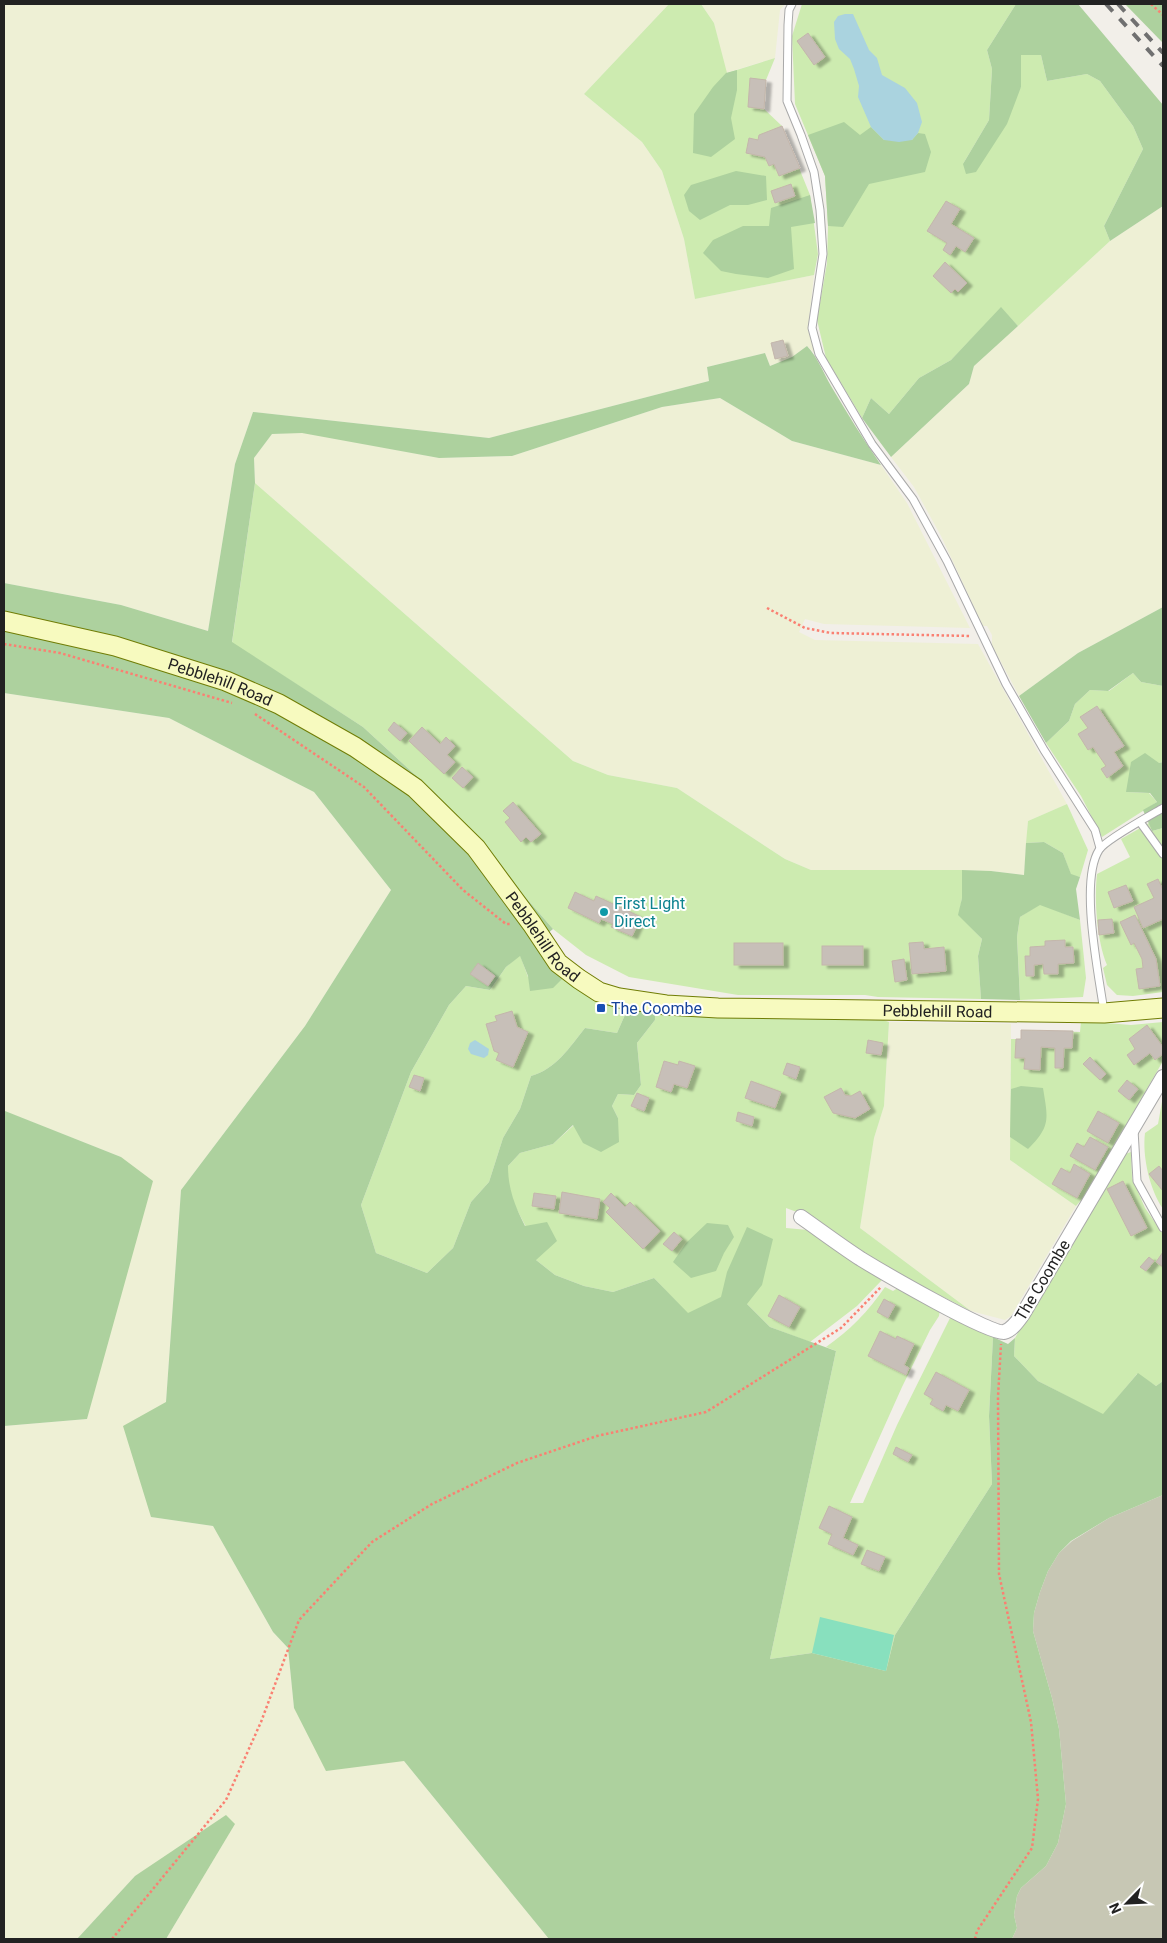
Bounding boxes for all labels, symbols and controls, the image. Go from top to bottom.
street label: Pebblehill Road [166,654,275,710]
street label: Pebblehill Road [501,888,584,986]
place label: First Light Direct [614,894,685,931]
marker: First Light Direct [598,906,610,918]
place label: The Coombe [611,999,702,1018]
street label: Pebblehill Road [882,1001,993,1022]
marker: The Coombe [595,1002,607,1014]
street label: The Coombe [1011,1236,1074,1324]
north arrow [1102,1878,1152,1928]
text: N [1106,1901,1124,1916]

